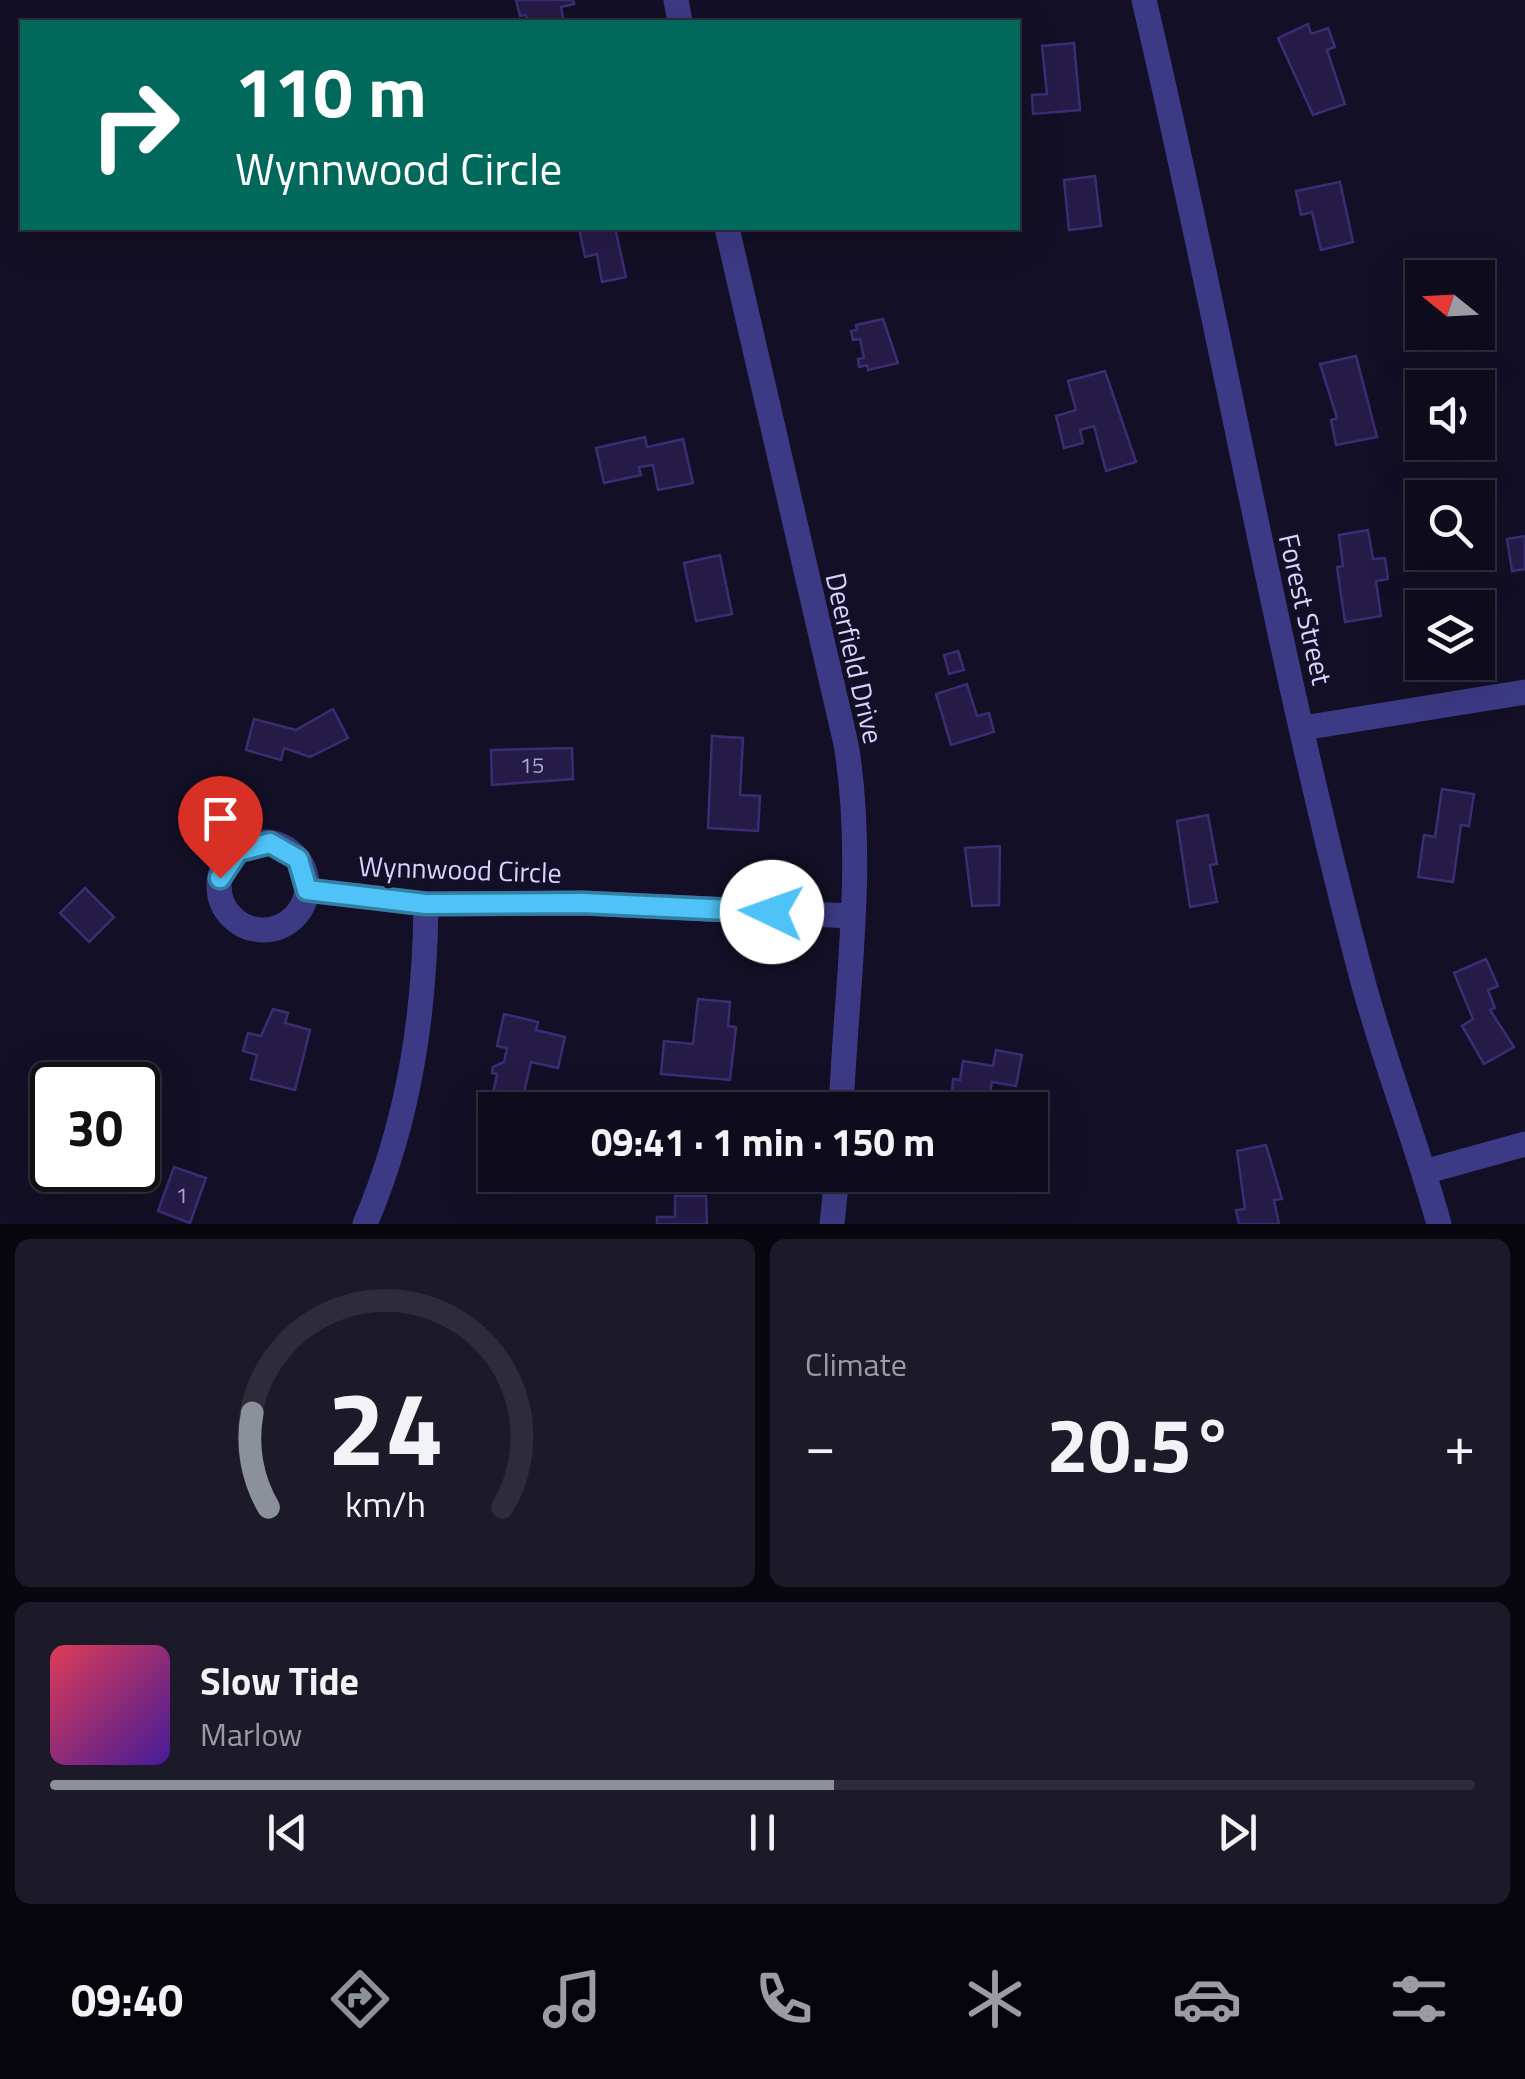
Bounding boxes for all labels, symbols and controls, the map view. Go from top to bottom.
text: 110 m [235,38,427,144]
icon: right [70,60,200,190]
text: Wynnwood Circle [235,134,562,202]
north arrow [1405,260,1495,350]
map controls [1405,260,1495,680]
button: sound [1405,370,1495,460]
button: search [1405,480,1495,570]
street label: Forest Street [1268,529,1344,689]
street label: Deerfield Drive [814,568,896,748]
button: layers [1405,590,1495,680]
house number: 15 [520,748,544,782]
pin [178,776,263,879]
icon: arrive [193,791,248,846]
street label: Wynnwood Circle [358,844,562,894]
position arrow [720,860,824,964]
speed limit sign: 30 [30,1062,160,1192]
text: 09:41 · 1 min · 150 m [591,1113,935,1171]
house number: 1 [176,1178,188,1212]
text: Climate [805,1340,907,1388]
text: 24 [327,1347,443,1505]
text: 20.5° [1046,1387,1234,1501]
text: − [805,1403,836,1486]
text: + [1444,1403,1475,1486]
text: km/h [345,1476,425,1531]
text: Slow Tide [200,1652,359,1710]
text: Marlow [200,1710,303,1758]
icon: previous [260,1805,315,1860]
icon: pause [735,1805,790,1860]
icon: next [1210,1805,1265,1860]
icon: directions [325,1964,395,2034]
icon: music [537,1964,607,2034]
icon: phone [749,1964,819,2034]
icon: climate [960,1964,1030,2034]
icon: car [1172,1964,1242,2034]
icon: filters [1384,1964,1454,2034]
text: 09:40 [71,1965,183,2033]

